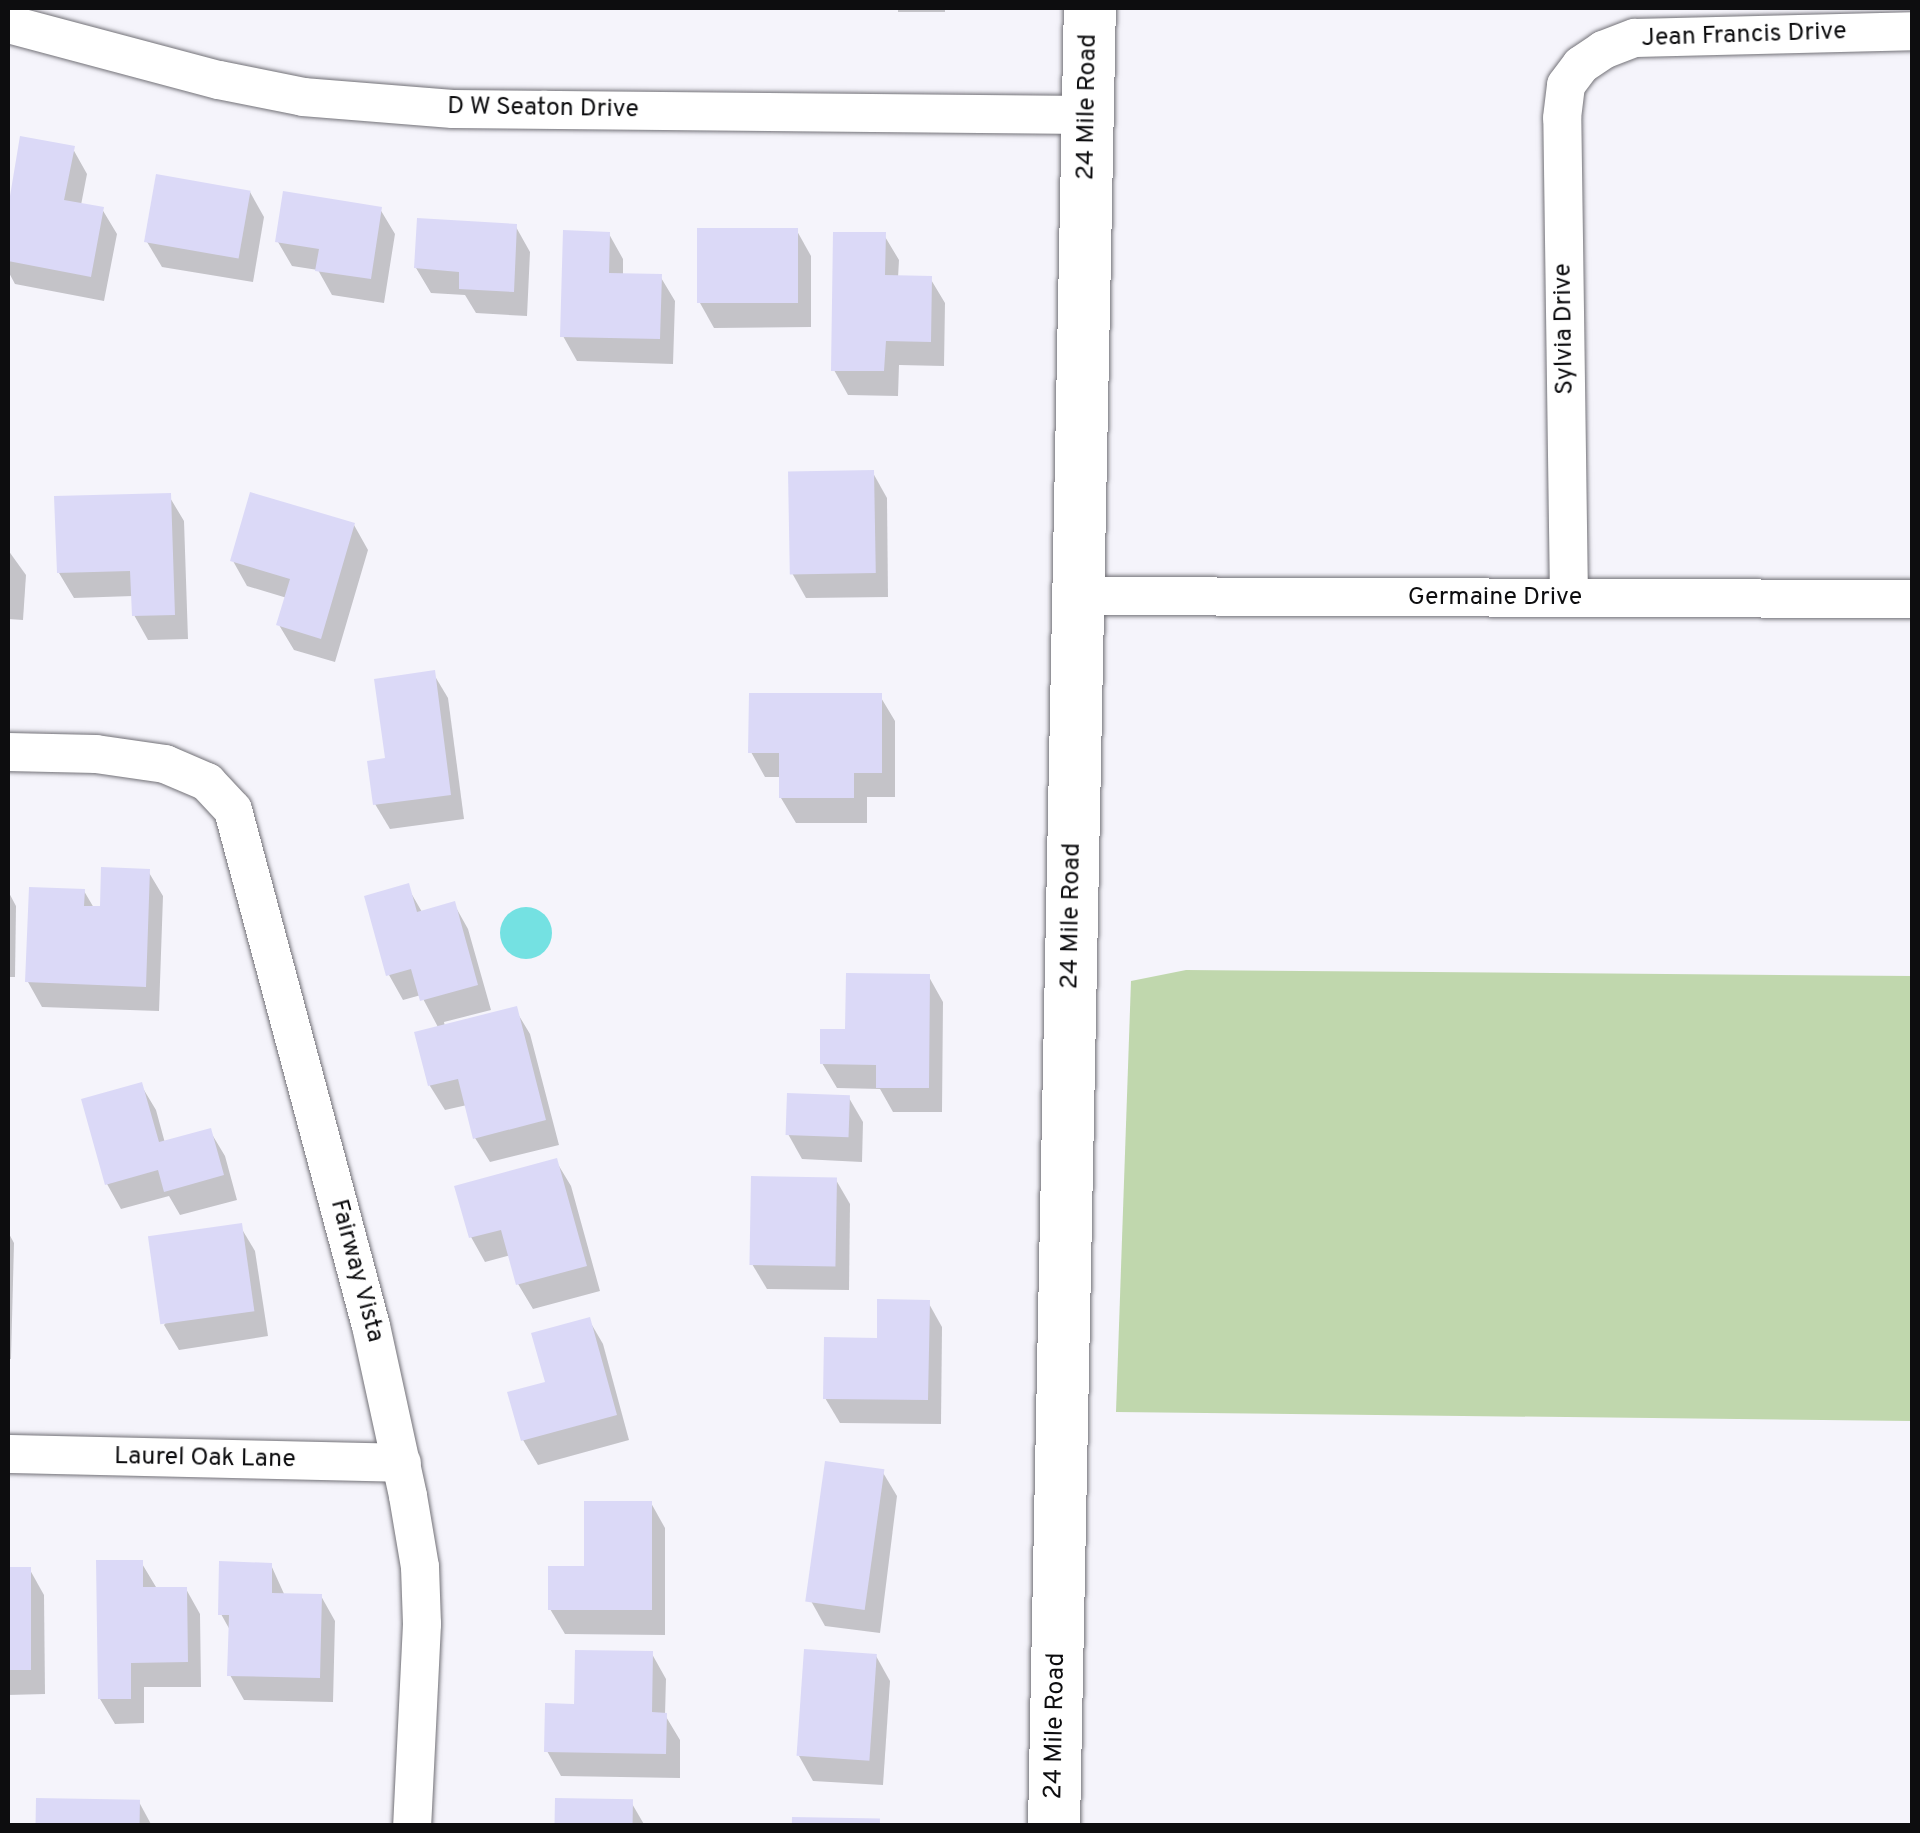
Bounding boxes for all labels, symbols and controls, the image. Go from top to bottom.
street label: Jean Francis Drive [1641,17,1847,55]
street label: 24 Mile Road [1072,33,1104,181]
street label: D W Seaton Drive [446,92,640,126]
street label: Sylvia Drive [1549,263,1581,395]
street label: Germaine Drive [1408,583,1582,613]
street label: 24 Mile Road [1056,842,1088,990]
street label: Fairway Vista [322,1196,390,1346]
street label: Laurel Oak Lane [114,1442,296,1476]
street label: 24 Mile Road [1040,1652,1072,1800]

